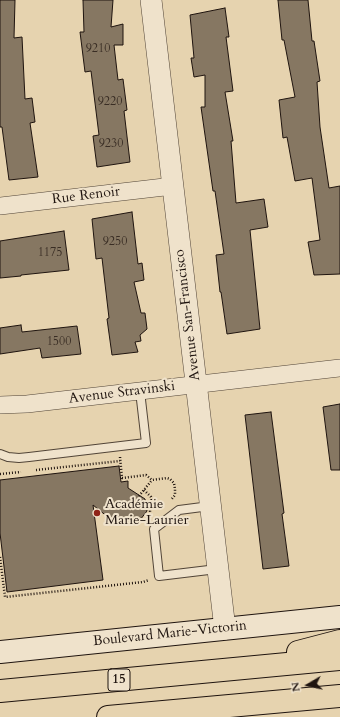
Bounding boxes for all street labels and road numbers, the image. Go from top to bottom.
street label: Rue Renoir [51,184,121,208]
street label: Avenue San-Francisco [172,248,204,382]
street label: Avenue Stravinski [68,378,176,408]
street label: Boulevard Marie-Victorin [92,618,248,650]
road number: 15 [108,669,130,691]

